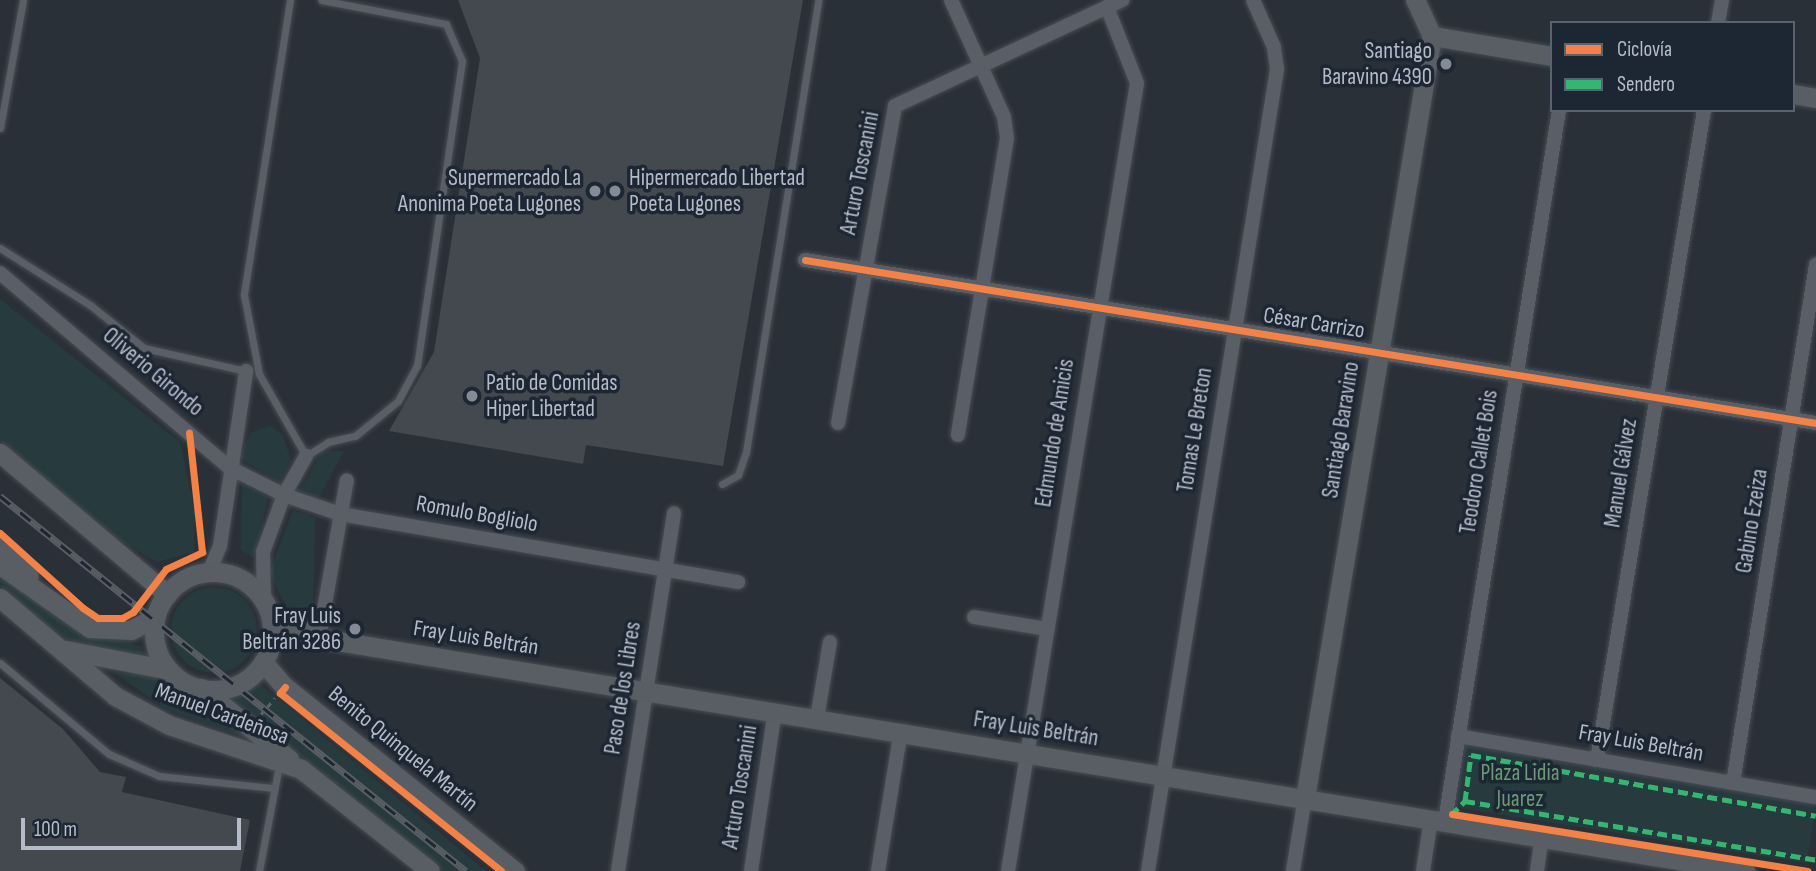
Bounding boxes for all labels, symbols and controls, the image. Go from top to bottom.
legend [1550,21,1795,112]
place label: Santiago Baravino 4390 [1322,37,1432,91]
text: Ciclovía [1617,37,1672,62]
marker: Santiago Baravino 4390 [1438,56,1454,72]
text: Sendero [1617,72,1675,97]
street label: Arturo Toscanini [835,109,885,237]
place label: Supermercado La Anonima Poeta Lugones [398,164,581,218]
place label: Hipermercado Libertad Poeta Lugones [629,164,805,218]
marker: Supermercado La Anonima Poeta Lugones [587,183,603,199]
marker: Hipermercado Libertad Poeta Lugones [607,183,623,199]
street label: César Carrizo [1261,301,1367,345]
street label: Oliverio Girondo [97,322,209,422]
street label: Edmundo de Amicis [1030,357,1080,509]
street label: Santiago Baravino [1317,360,1365,500]
street label: Tomas Le Breton [1172,366,1218,494]
place label: Patio de Comidas Hiper Libertad [486,369,617,423]
marker: Patio de Comidas Hiper Libertad [464,388,480,404]
street label: Teodoro Callet Bois [1454,388,1504,536]
street label: Manuel Gálvez [1599,417,1643,529]
street label: Gabino Ezeiza [1730,467,1774,575]
street label: Romulo Bogliolo [414,490,540,538]
place label: Fray Luis Beltrán 3286 [242,602,341,656]
street label: Fray Luis Beltrán [412,615,540,661]
street label: Paso de los Libres [599,620,647,756]
marker: Fray Luis Beltrán 3286 [347,621,363,637]
street label: Manuel Cardeñosa [151,677,293,751]
street label: Benito Quinquela Martín [323,680,483,818]
street label: Fray Luis Beltrán [972,706,1100,752]
street label: Fray Luis Beltrán [1576,718,1706,768]
street label: Arturo Toscanini [717,723,763,851]
park label: Plaza Lidia Juarez [1480,759,1560,813]
scale bar [24,804,245,848]
text: 100 m [34,817,77,842]

